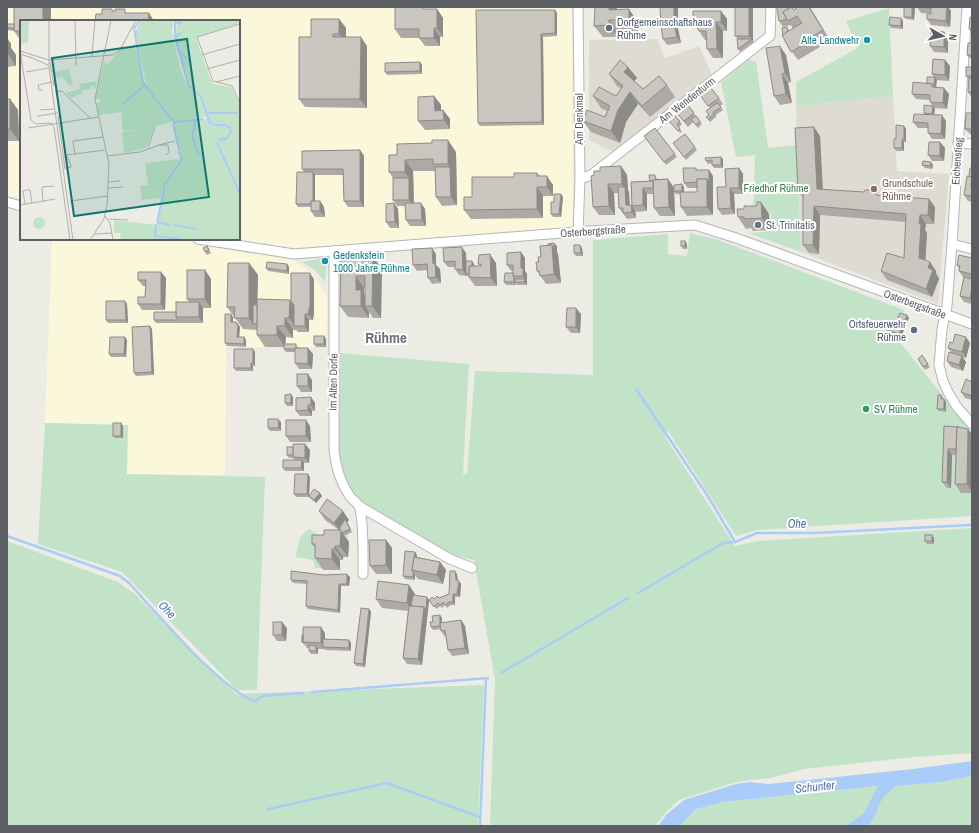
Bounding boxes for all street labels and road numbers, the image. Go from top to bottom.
street label: Am Wendenturm [655,74,718,127]
street label: Am Denkmal [572,93,586,146]
street label: Eichenstieg [948,137,966,185]
street label: Osterbergstraße [560,222,626,240]
street label: Osterbergstraße [882,286,948,322]
street label: Im Alten Dorfe [326,353,340,411]

